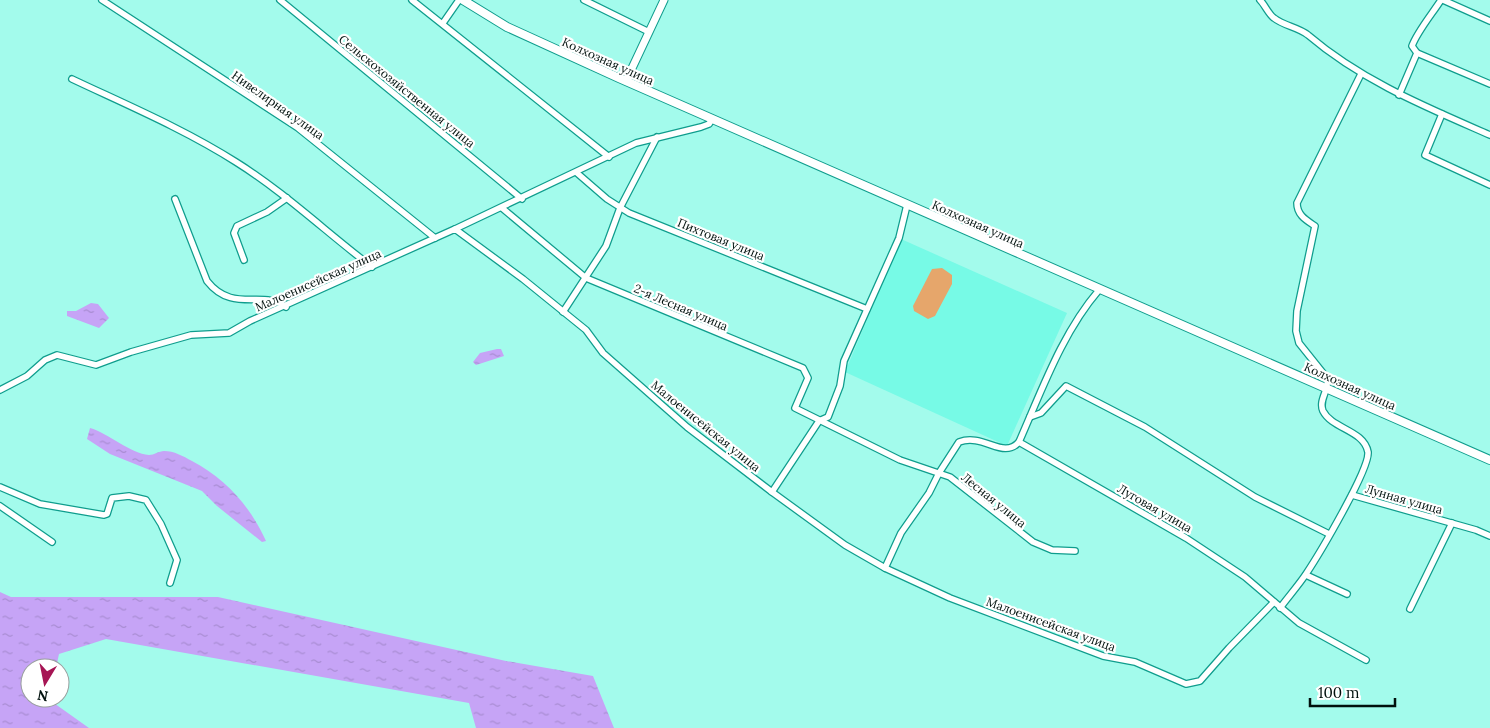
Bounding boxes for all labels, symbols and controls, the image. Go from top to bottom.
street label: Сельскохозяйственная улица [336,31,478,151]
street label: Колхозная улица [560,34,656,88]
street label: Нивелирная улица [229,68,327,142]
street label: Колхозная улица [930,197,1026,251]
street label: Пихтовая улица [675,215,767,263]
street label: Малоенисейская улица [253,245,383,315]
street label: 2-я Лесная улица [632,280,730,334]
street label: Колхозная улица [1302,359,1398,413]
street label: Малоенисейская улица [648,377,764,475]
street label: Лесная улица [959,469,1029,531]
street label: Луговая улица [1115,481,1195,535]
street label: Лунная улица [1364,481,1444,517]
street label: Малоенисейская улица [984,594,1118,654]
north arrow [20,658,70,708]
scale bar [1310,676,1395,708]
text: 100 m [1318,683,1359,702]
text: N [36,686,50,706]

